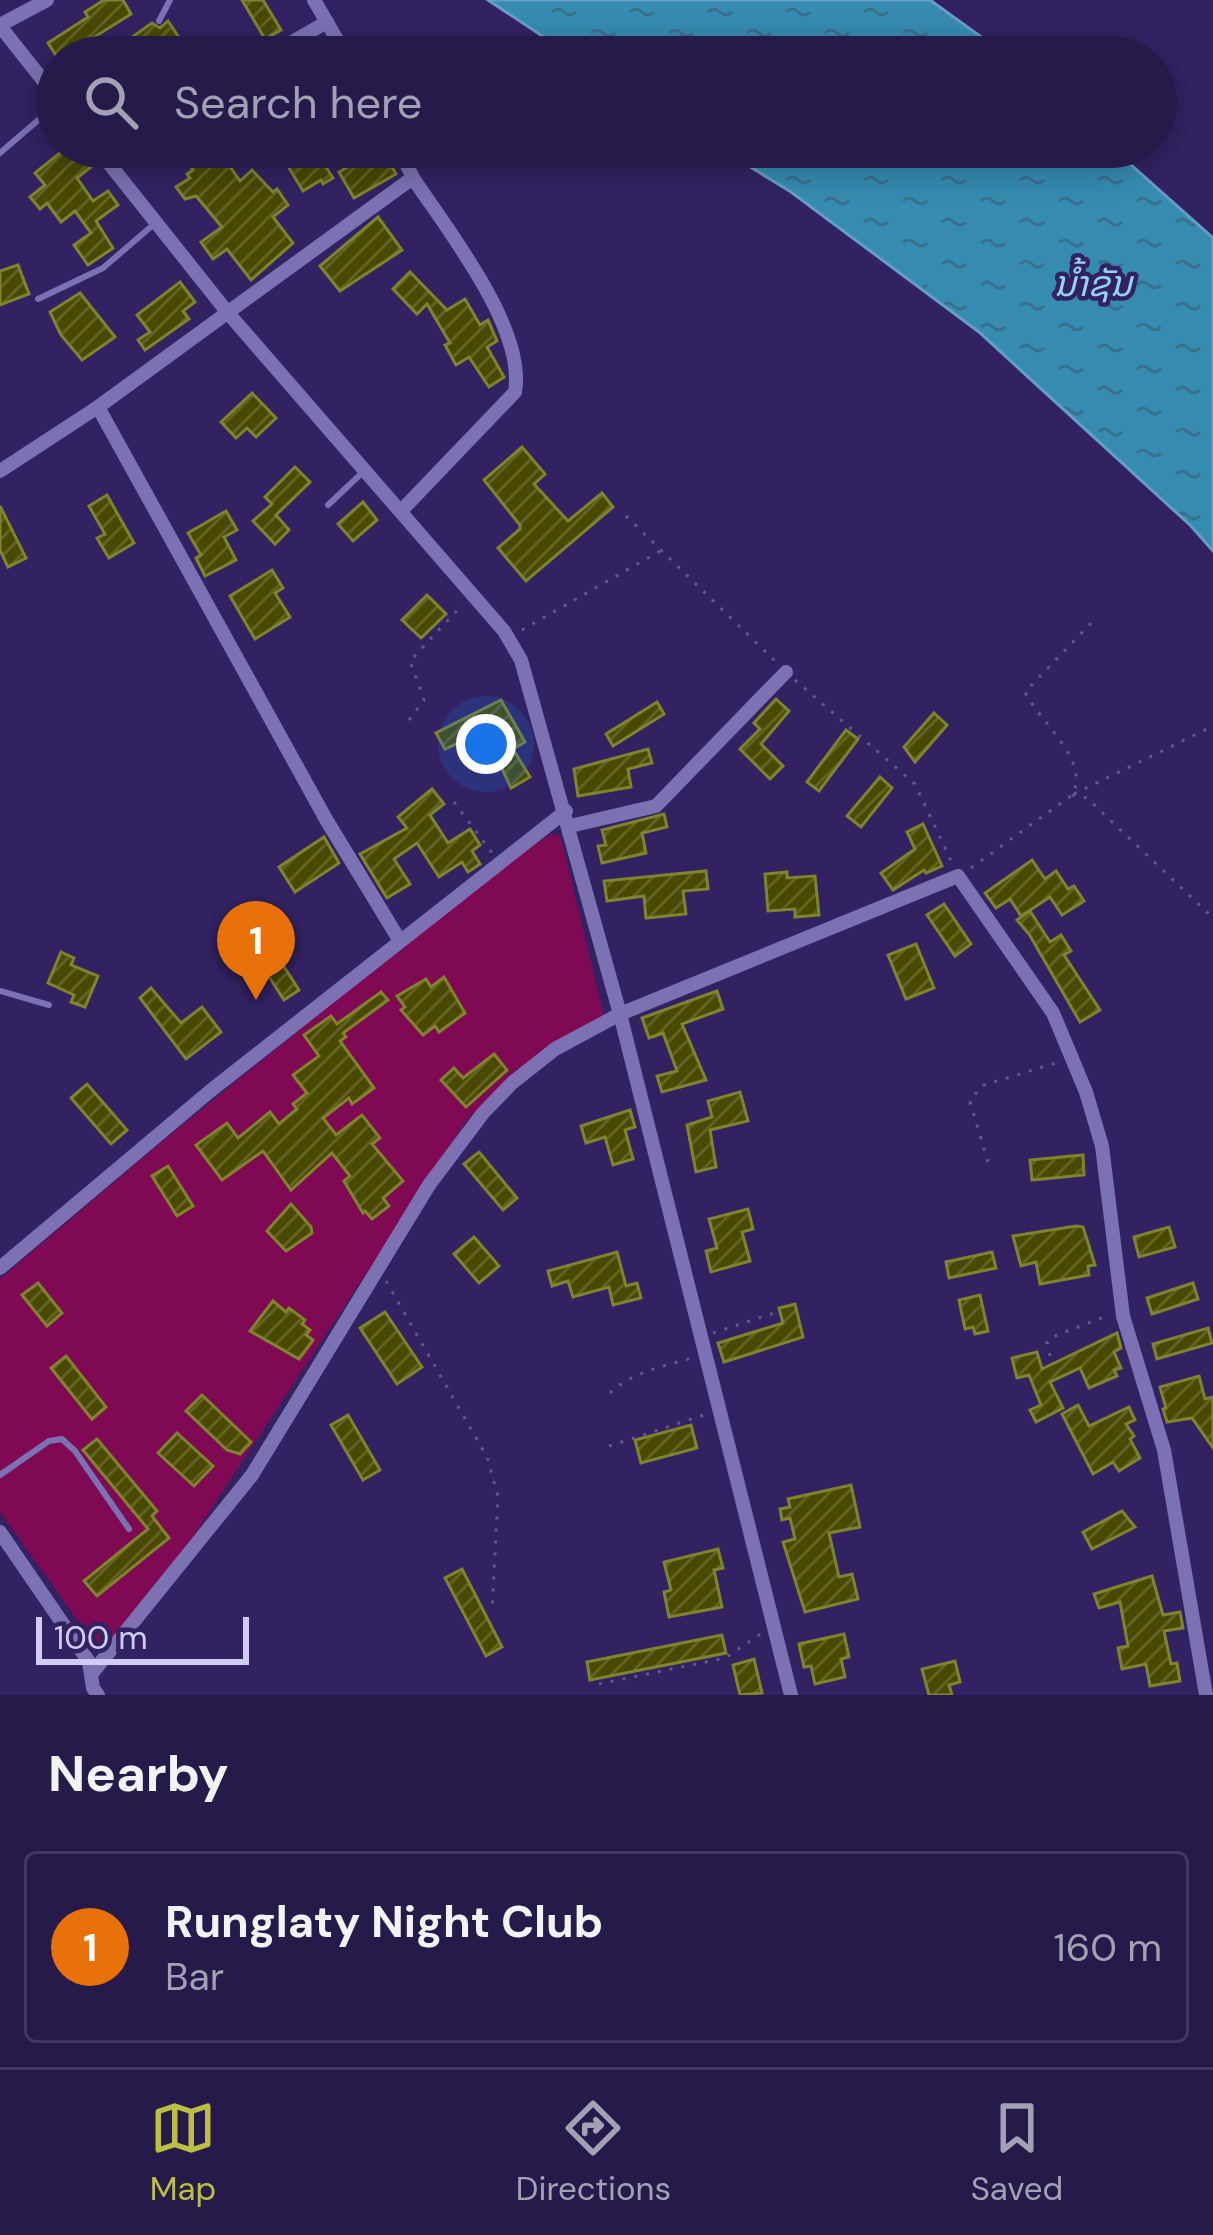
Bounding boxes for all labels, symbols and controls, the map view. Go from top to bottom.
search box [36,36,1177,168]
icon: search [78,69,144,135]
text: Search here [174,73,422,132]
water label: ນ້ຳຊັນ [1054,257,1135,307]
your location [456,714,516,774]
pin: 1 [217,901,295,1000]
scale bar [36,1611,249,1664]
text: 100 m [54,1616,148,1659]
text: Nearby [48,1740,229,1807]
text: Runglaty Night Club [165,1892,603,1951]
text: 1 [83,1922,97,1973]
text: 160 m [1054,1922,1162,1973]
text: Bar [165,1951,224,2002]
tab: Map [150,2095,216,2210]
tab: Directions [516,2095,671,2210]
tab: Saved [971,2095,1063,2210]

